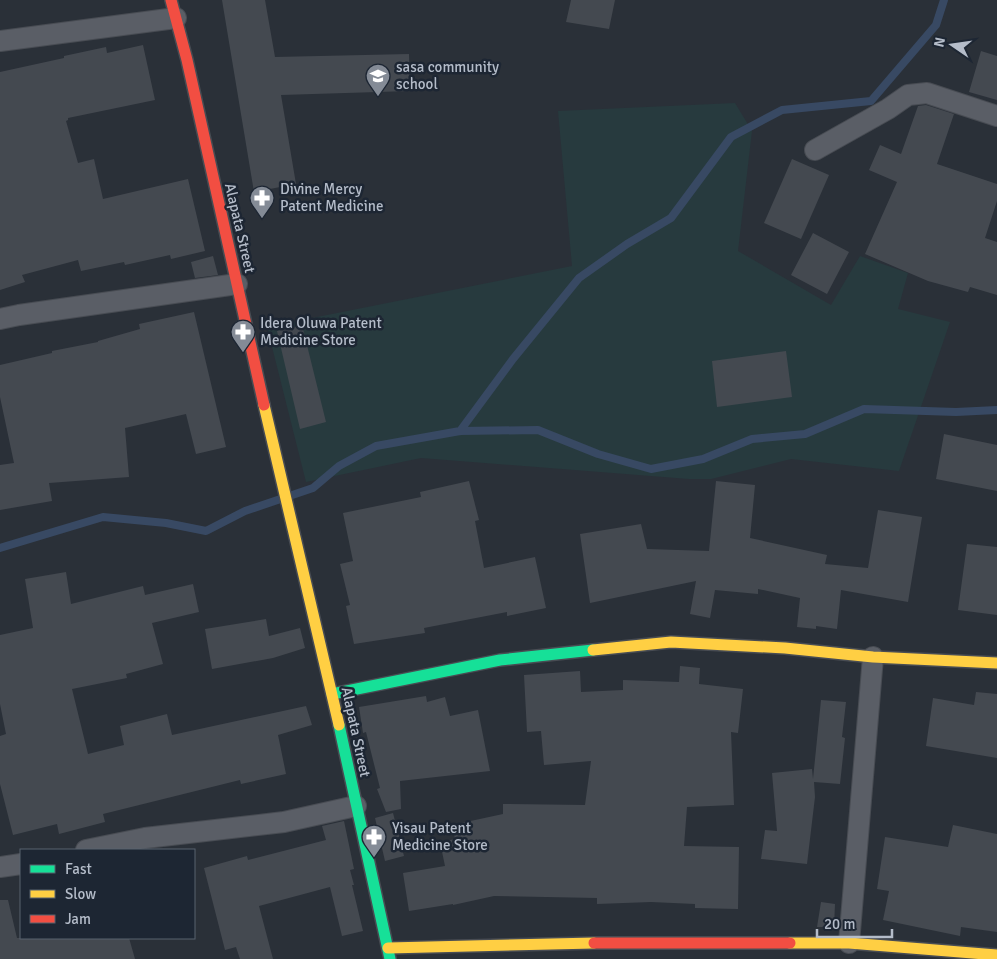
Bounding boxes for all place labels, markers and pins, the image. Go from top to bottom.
place label: sasa community school [396,58,499,93]
school or university icon: sasa community school [365,63,391,97]
place label: Divine Mercy Patent Medicine [280,180,384,215]
pharmacy icon: Divine Mercy Patent Medicine [249,185,275,219]
place label: Idera Oluwa Patent Medicine Store [260,314,382,349]
pharmacy icon: Idera Oluwa Patent Medicine Store [230,319,256,353]
place label: Yisau Patent Medicine Store [392,819,488,854]
pharmacy icon: Yisau Patent Medicine Store [361,824,387,858]

